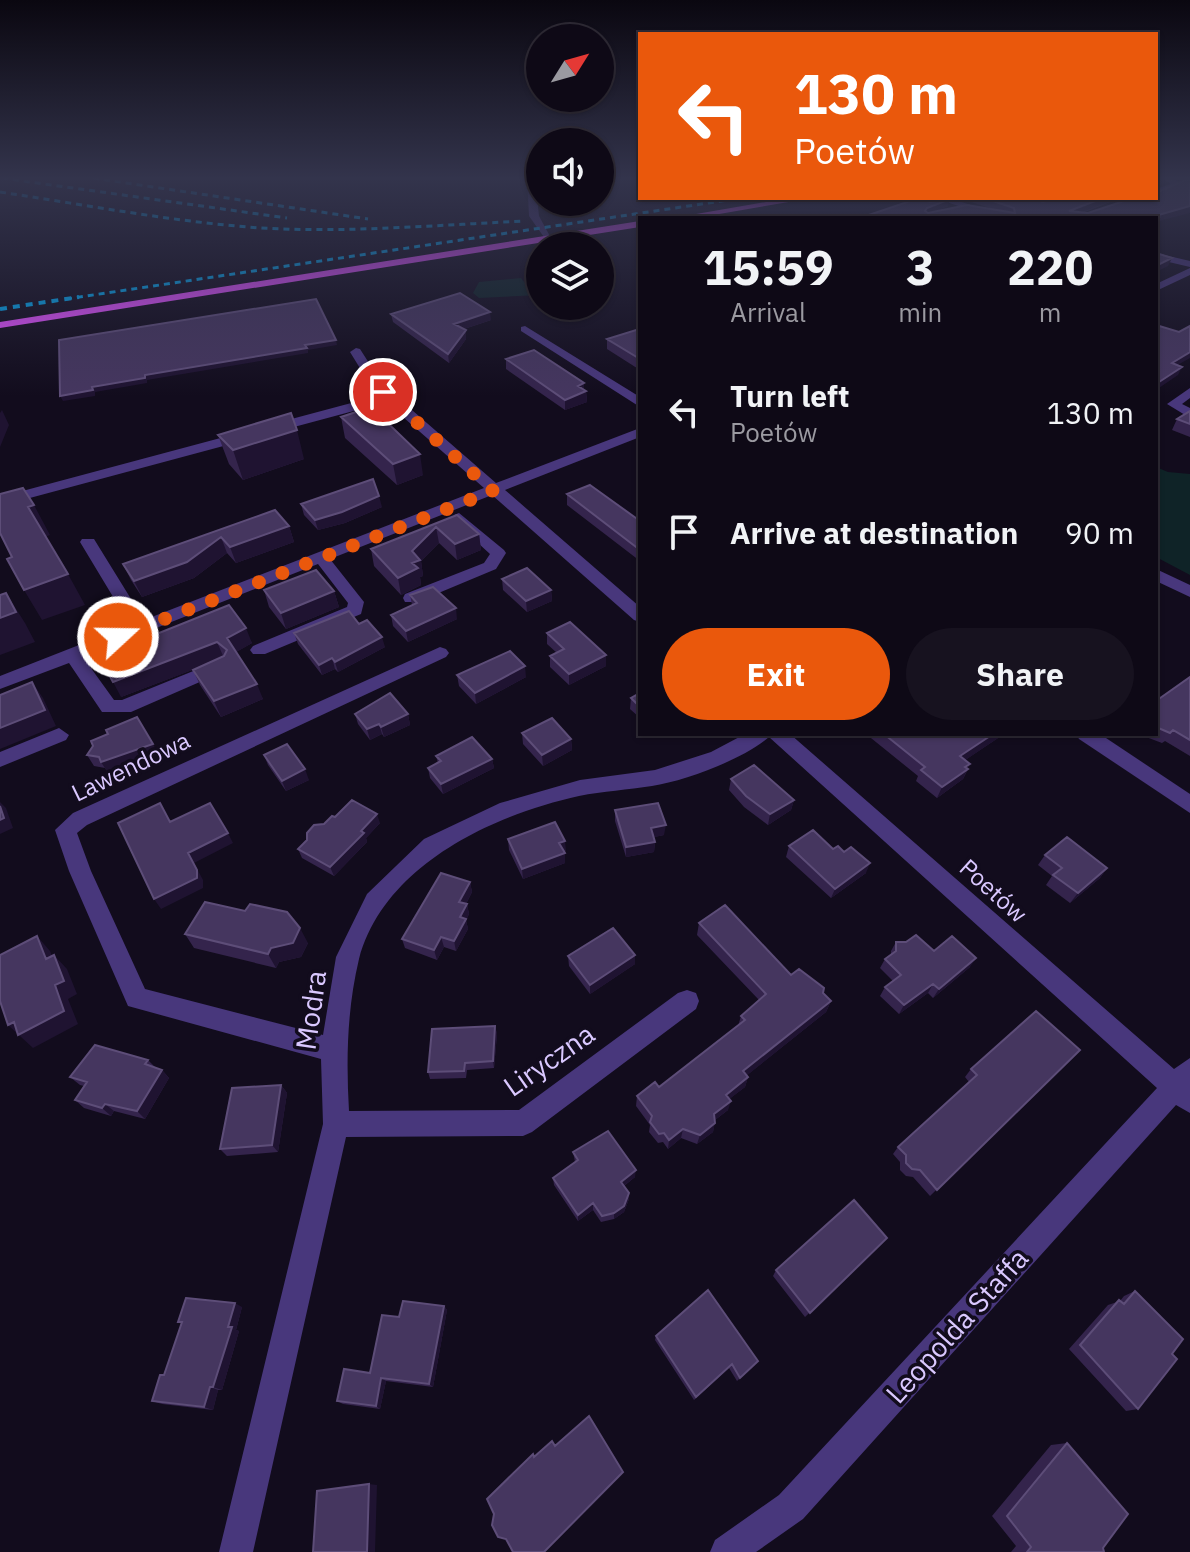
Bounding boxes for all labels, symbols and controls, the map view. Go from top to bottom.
north arrow [526,24,614,112]
map controls [526,24,614,320]
text: 130 m [794,57,958,129]
icon: left [662,64,766,168]
text: Poetów [794,127,915,174]
button: sound [526,128,614,216]
button: layers [526,232,614,320]
text: 15:59 [703,236,834,298]
text: 3 [906,236,935,298]
text: 220 [1007,236,1093,298]
text: Arrival [730,295,806,329]
text: min [898,295,942,329]
text: m [1039,295,1061,329]
pin [349,358,417,426]
icon: arrive [361,370,405,414]
text: Turn left [730,376,849,415]
icon: left [662,390,706,434]
text: 130 m [1047,393,1134,432]
text: Poetów [730,415,818,449]
icon: arrive [662,510,706,554]
text: Arrive at destination [730,513,1018,552]
text: 90 m [1065,513,1134,552]
position arrow [76,595,160,679]
button: Exit [662,628,890,720]
button: Share [906,628,1134,720]
street label: Lawendowa [66,724,195,809]
street label: Poetów [953,851,1034,929]
street label: Modra [287,968,334,1052]
street label: Liryczna [496,1015,602,1104]
street label: Leopolda Staffa [877,1240,1036,1411]

